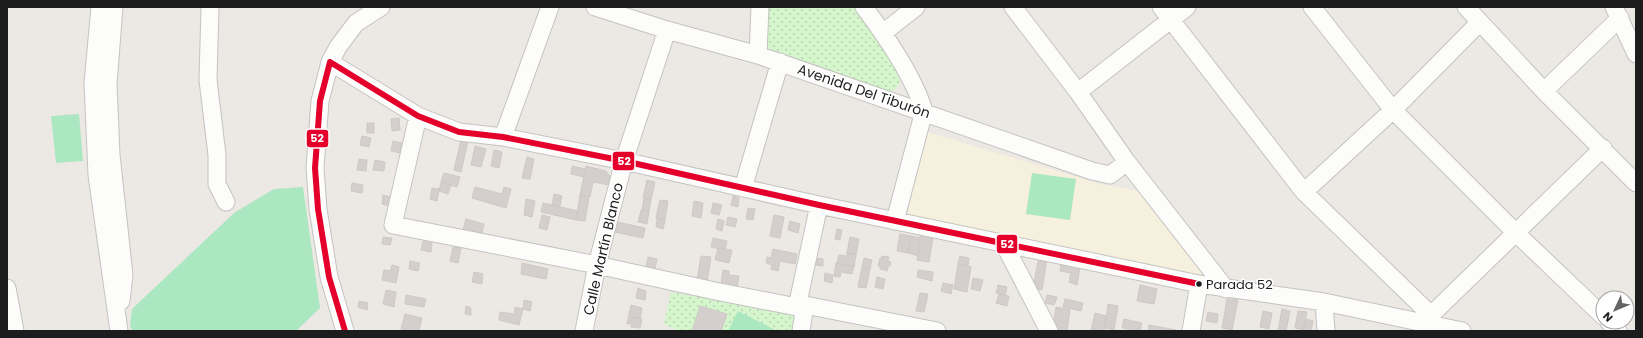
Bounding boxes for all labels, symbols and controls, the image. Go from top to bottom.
street label: Avenida Del Tiburón [795,59,933,123]
line badge: 52 [306,129,329,148]
text: 52 [310,130,324,146]
line badge: 52 [612,151,635,171]
text: 52 [617,153,631,169]
street label: Calle Martín Blanco [578,181,628,317]
line badge: 52 [996,234,1018,254]
text: 52 [1000,236,1014,252]
place label: Parada 52 [1206,275,1273,294]
marker: Parada 52 [1194,279,1204,289]
north arrow [1595,290,1635,330]
text: N [1599,308,1616,325]

